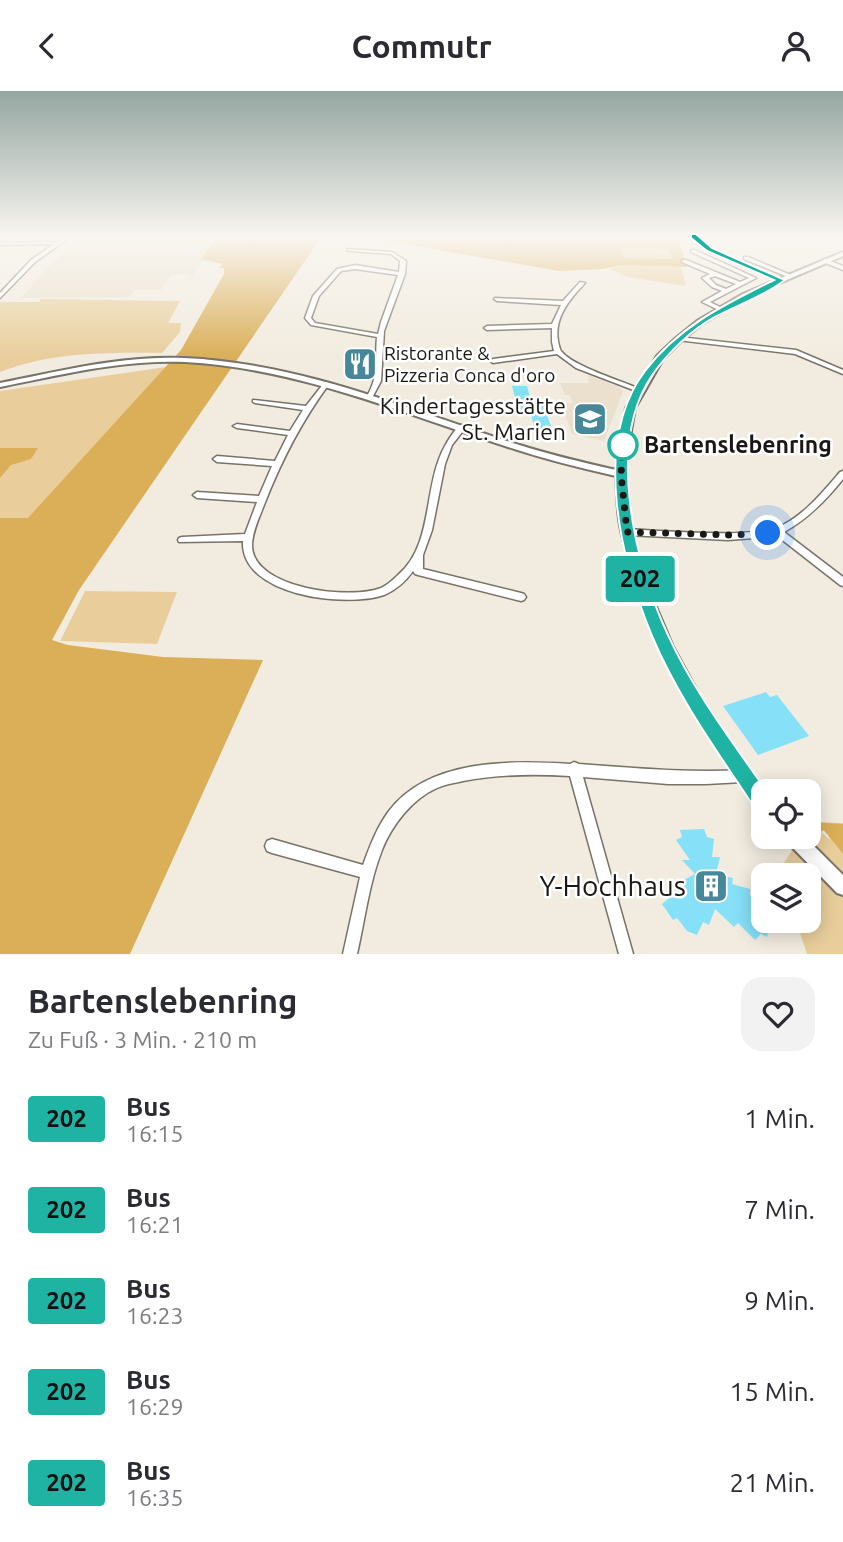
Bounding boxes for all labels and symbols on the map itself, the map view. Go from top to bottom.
place label: Ristorante & Pizzeria Conca d'oro [384,342,555,386]
restaurant icon: Ristorante & Pizzeria Conca d'oro [341,345,379,383]
place label: Kindertagesstätte St. Marien [380,393,566,444]
school or university icon: Kindertagesstätte St. Marien [571,400,609,438]
marker: Bartenslebenring [608,430,638,460]
place label: Bartenslebenring [644,432,832,457]
your location [750,515,785,550]
line badge: 202 [600,556,680,602]
building icon: Y-Hochhaus [692,867,730,905]
place label: Y-Hochhaus [539,870,686,901]

